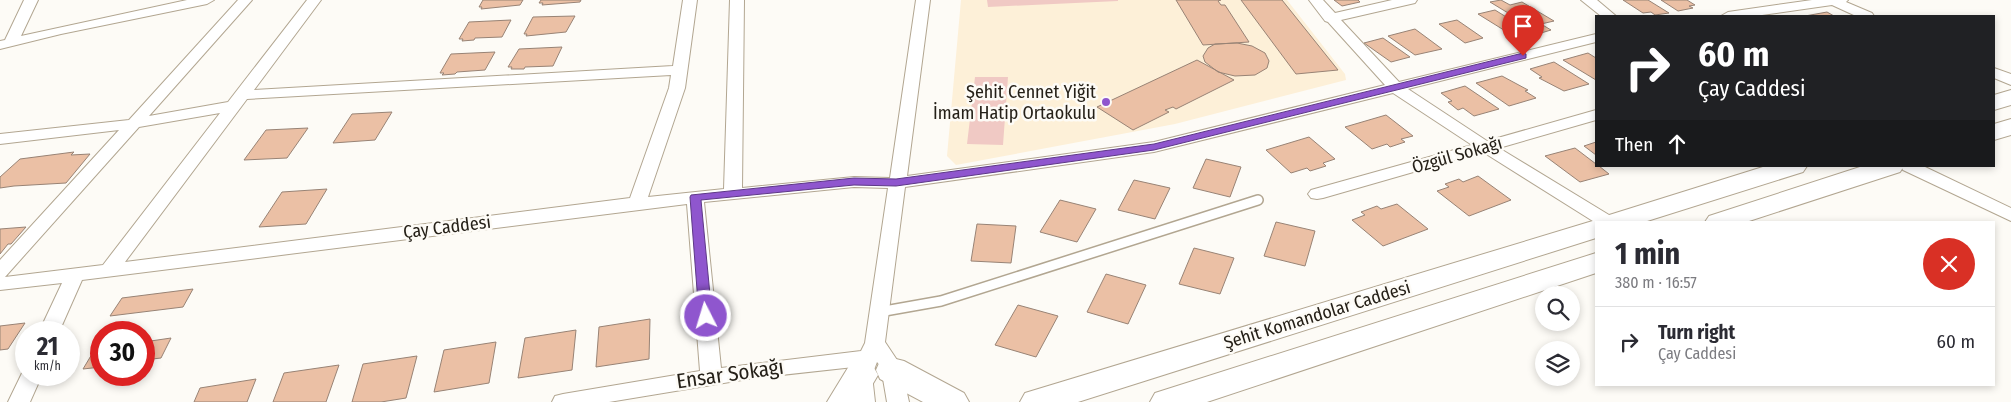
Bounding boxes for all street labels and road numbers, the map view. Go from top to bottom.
street label: Özgül Sokağı [1409,132,1505,178]
street label: Çay Caddesi [402,211,492,243]
street label: Şehit Komandolar Caddesi [1221,276,1413,354]
street label: Ensar Sokağı [675,354,785,394]

